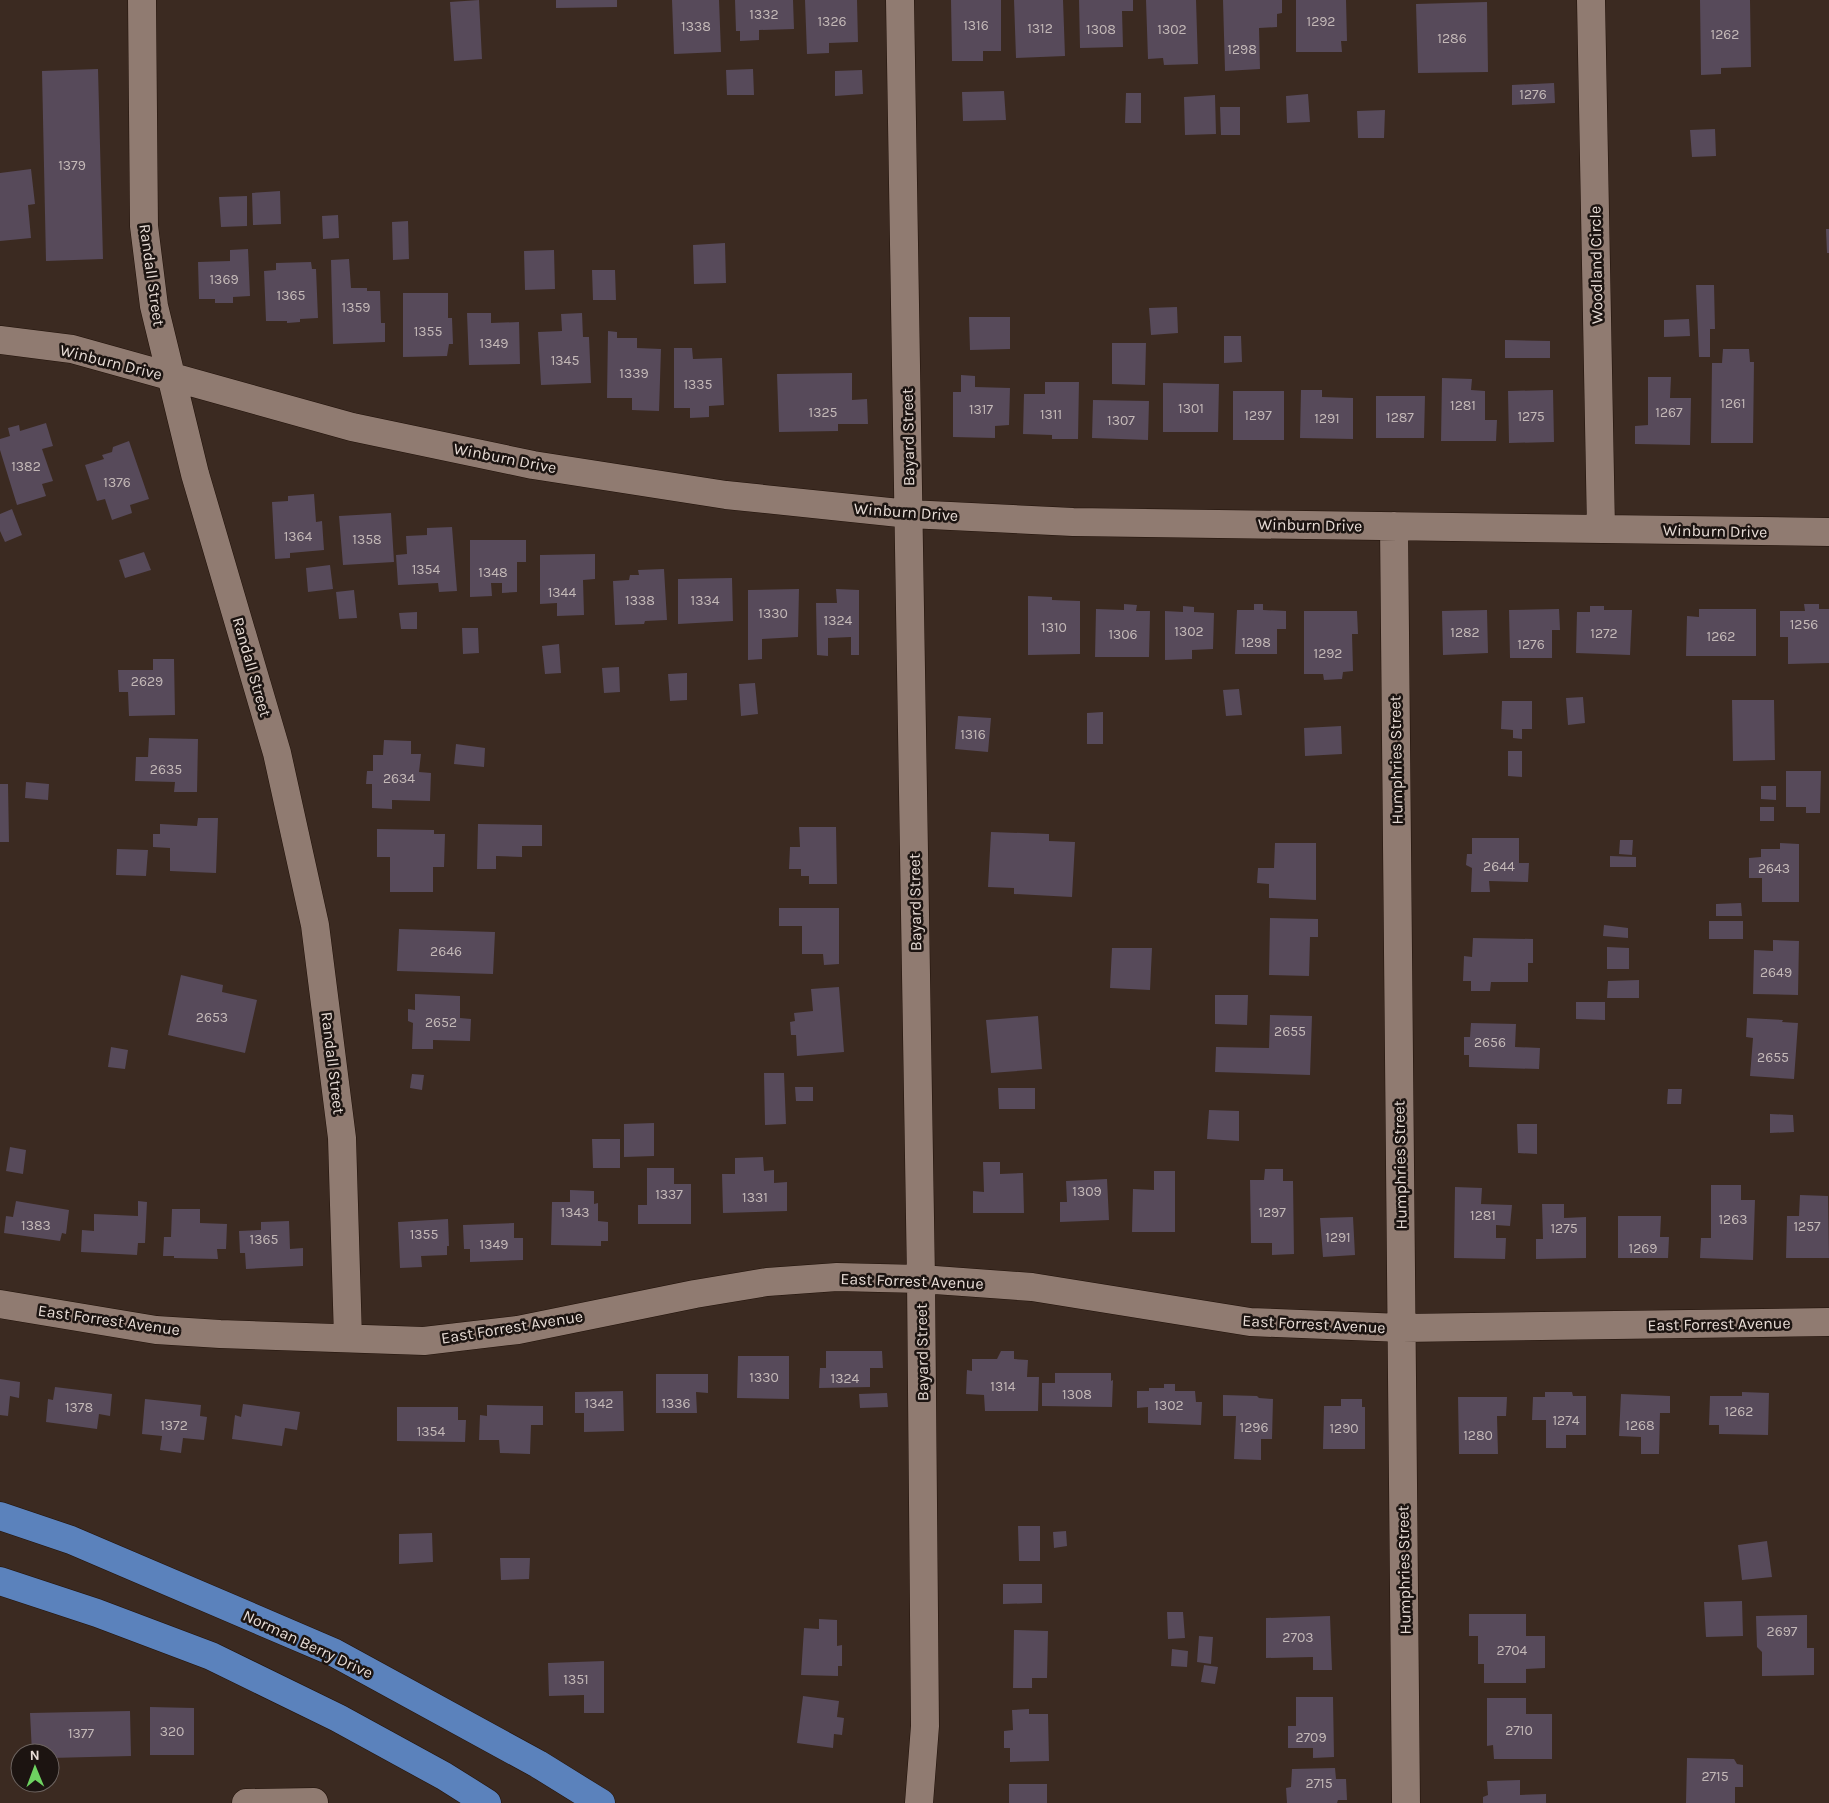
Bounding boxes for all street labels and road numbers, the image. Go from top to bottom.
street label: Woodland Circle [1585,206,1607,324]
street label: Randall Street [135,223,169,327]
street label: Winburn Drive [58,340,164,384]
street label: Bayard Street [898,388,918,486]
street label: Winburn Drive [452,439,558,477]
street label: Winburn Drive [853,499,959,525]
street label: Winburn Drive [1258,515,1362,535]
street label: Winburn Drive [1663,521,1767,541]
street label: Randall Street [229,615,275,719]
street label: Humphries Street [1385,695,1407,825]
street label: Bayard Street [905,853,925,951]
street label: Randall Street [317,1011,349,1115]
street label: Humphries Street [1389,1100,1411,1230]
street label: East Forrest Avenue [840,1269,984,1293]
street label: East Forrest Avenue [37,1301,181,1339]
street label: Bayard Street [912,1303,932,1401]
street label: East Forrest Avenue [440,1306,584,1348]
street label: East Forrest Avenue [1242,1311,1386,1337]
street label: East Forrest Avenue [1647,1313,1791,1335]
street label: Humphries Street [1393,1505,1415,1635]
street label: Norman Berry Drive [240,1606,376,1682]

